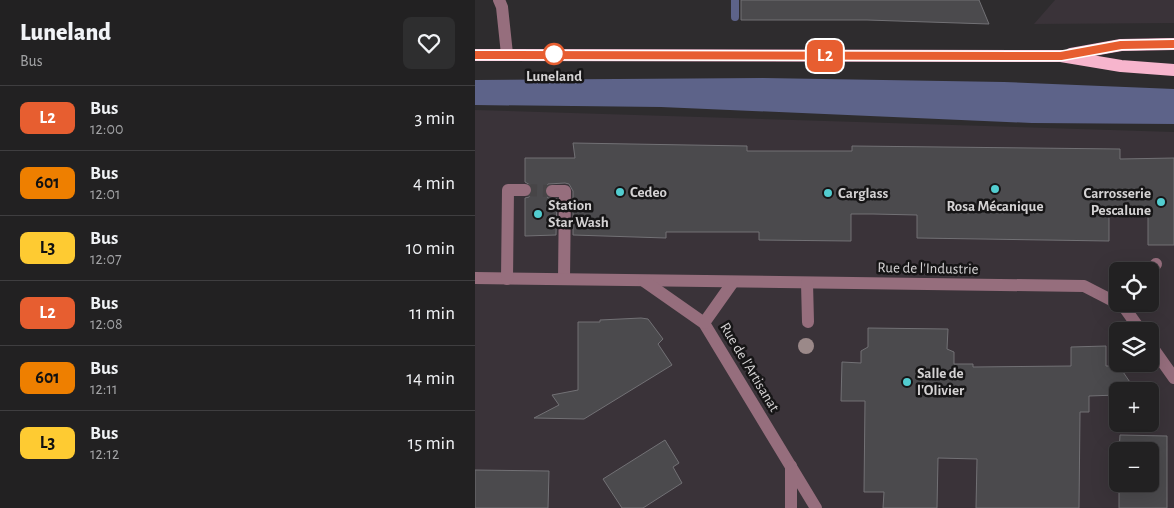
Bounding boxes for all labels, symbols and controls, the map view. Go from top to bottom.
button: heart [403,17,455,69]
text: Luneland [20,21,111,45]
line badge: L2 [803,40,847,72]
marker: Luneland [543,43,565,65]
text: L2 [817,47,833,65]
text: Bus [20,53,43,69]
place label: Luneland [526,69,582,84]
text: Bus [90,99,118,118]
text: L2 [39,109,56,127]
text: 3 min [414,109,455,128]
text: 12:00 [90,121,123,137]
text: Bus [90,164,118,183]
text: 601 [35,174,60,192]
text: 4 min [413,174,455,193]
marker: Rosa Mécanique [989,183,1001,195]
place label: Cedeo [630,185,667,200]
text: 12:01 [90,186,120,202]
marker: Cedeo [614,186,626,198]
place label: Carglass [838,186,888,201]
place label: Carrosserie Pescalune [1083,186,1151,218]
marker: Carglass [822,187,834,199]
marker: Carrosserie Pescalune [1155,196,1167,208]
place label: Station Star Wash [548,198,609,230]
place label: Rosa Mécanique [946,199,1044,214]
marker: Station Star Wash [532,208,544,220]
text: Bus [90,229,118,248]
text: L3 [40,239,55,257]
text: 10 min [406,239,455,258]
text: 12:07 [90,251,122,267]
street label: Rue de l'Industrie [877,260,979,277]
map controls [1109,262,1159,492]
button: locate [1109,262,1159,312]
text: Bus [90,294,118,313]
text: L2 [39,304,56,322]
text: 11 min [409,304,455,323]
text: 12:08 [90,316,122,332]
street label: Rue de l'Artisanat [717,320,782,415]
button: layers [1109,322,1159,372]
text: Bus [90,359,118,378]
place label: Salle de l'Olivier [917,366,965,398]
text: 601 [35,369,60,387]
text: 14 min [407,369,455,388]
marker: Salle de l'Olivier [901,376,913,388]
text: 12:11 [90,381,117,397]
button: + [1109,382,1159,432]
text: Bus [90,424,118,443]
text: L3 [40,434,55,452]
text: 15 min [408,434,455,453]
button: − [1109,442,1159,492]
text: 12:12 [90,446,119,462]

